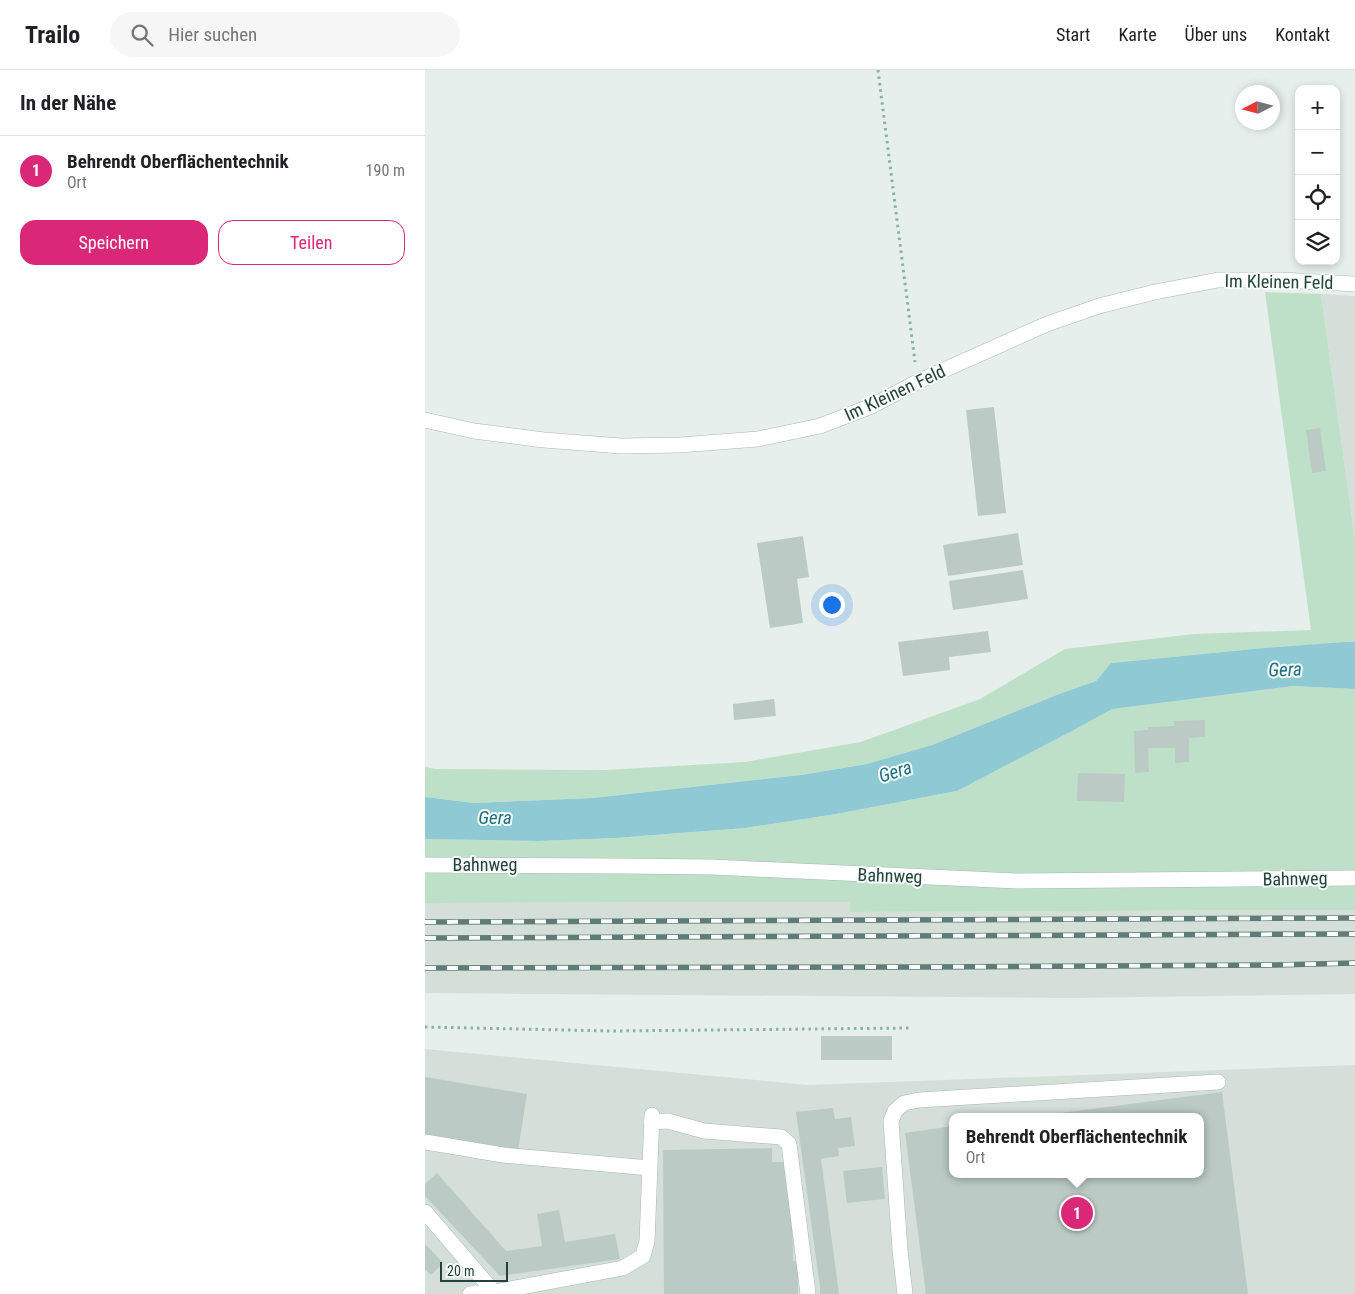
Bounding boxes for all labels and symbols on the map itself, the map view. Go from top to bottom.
north arrow [1235,85,1280,130]
street label: Im Kleinen Feld [1224,270,1334,293]
street label: Im Kleinen Feld [841,360,948,425]
your location [819,592,845,618]
water label: Gera [1268,657,1302,682]
water label: Gera [876,755,915,788]
water label: Gera [478,806,512,829]
street label: Bahnweg [453,854,517,875]
street label: Bahnweg [857,864,923,887]
street label: Bahnweg [1262,867,1328,890]
pin: 1 [1061,1194,1093,1232]
scale bar [440,1259,507,1282]

